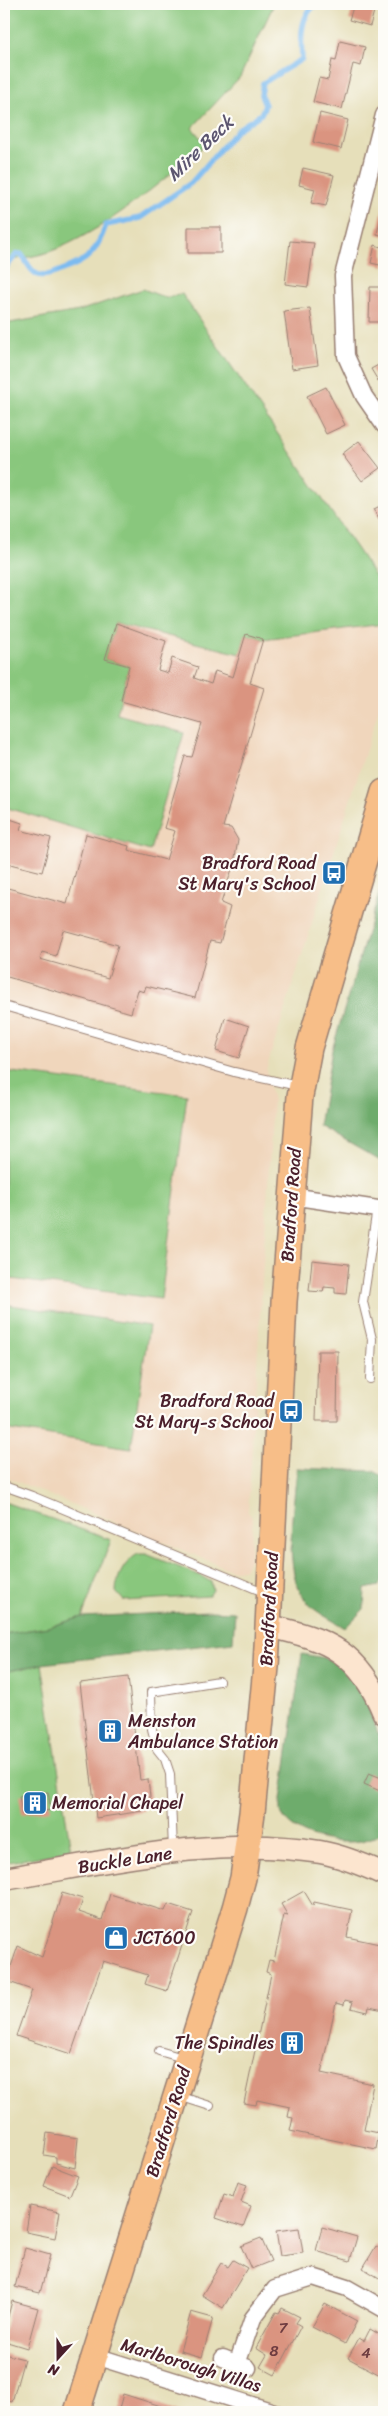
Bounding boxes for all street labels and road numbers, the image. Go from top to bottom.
street label: Bradford Road [271,1145,311,1263]
street label: Bradford Road [250,1550,288,1667]
street label: Buckle Lane [76,1837,174,1883]
street label: Bradford Road [136,2061,200,2181]
street label: Marlborough Villas [117,2328,266,2402]

